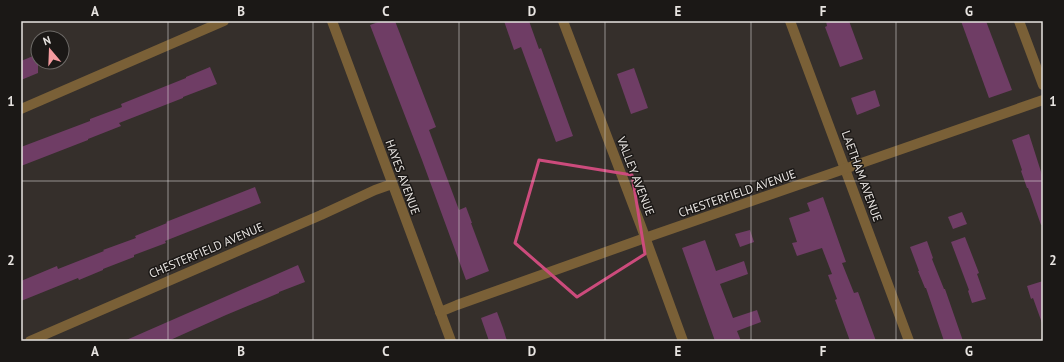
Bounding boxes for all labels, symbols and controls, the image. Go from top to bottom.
text: A [91,3,99,20]
text: B [237,3,245,20]
text: C [382,3,390,20]
text: D [528,3,536,20]
text: E [675,3,682,20]
text: F [820,3,827,20]
text: G [965,3,973,20]
north arrow [30,30,70,70]
text: N [41,33,52,48]
text: 1 [7,93,15,110]
text: 1 [1049,93,1057,110]
street label: LAETHAM AVENUE [839,128,885,224]
street label: VALLEY AVENUE [614,133,658,218]
street label: HAYES AVENUE [383,137,423,217]
street label: CHESTERFIELD AVENUE [676,166,798,220]
street label: CHESTERFIELD AVENUE [146,219,266,281]
text: 2 [7,252,15,269]
text: 2 [1049,252,1057,269]
text: A [91,343,99,360]
text: B [237,343,245,360]
text: C [382,343,390,360]
text: D [528,343,536,360]
text: E [675,343,682,360]
text: F [820,343,827,360]
text: G [965,343,973,360]

